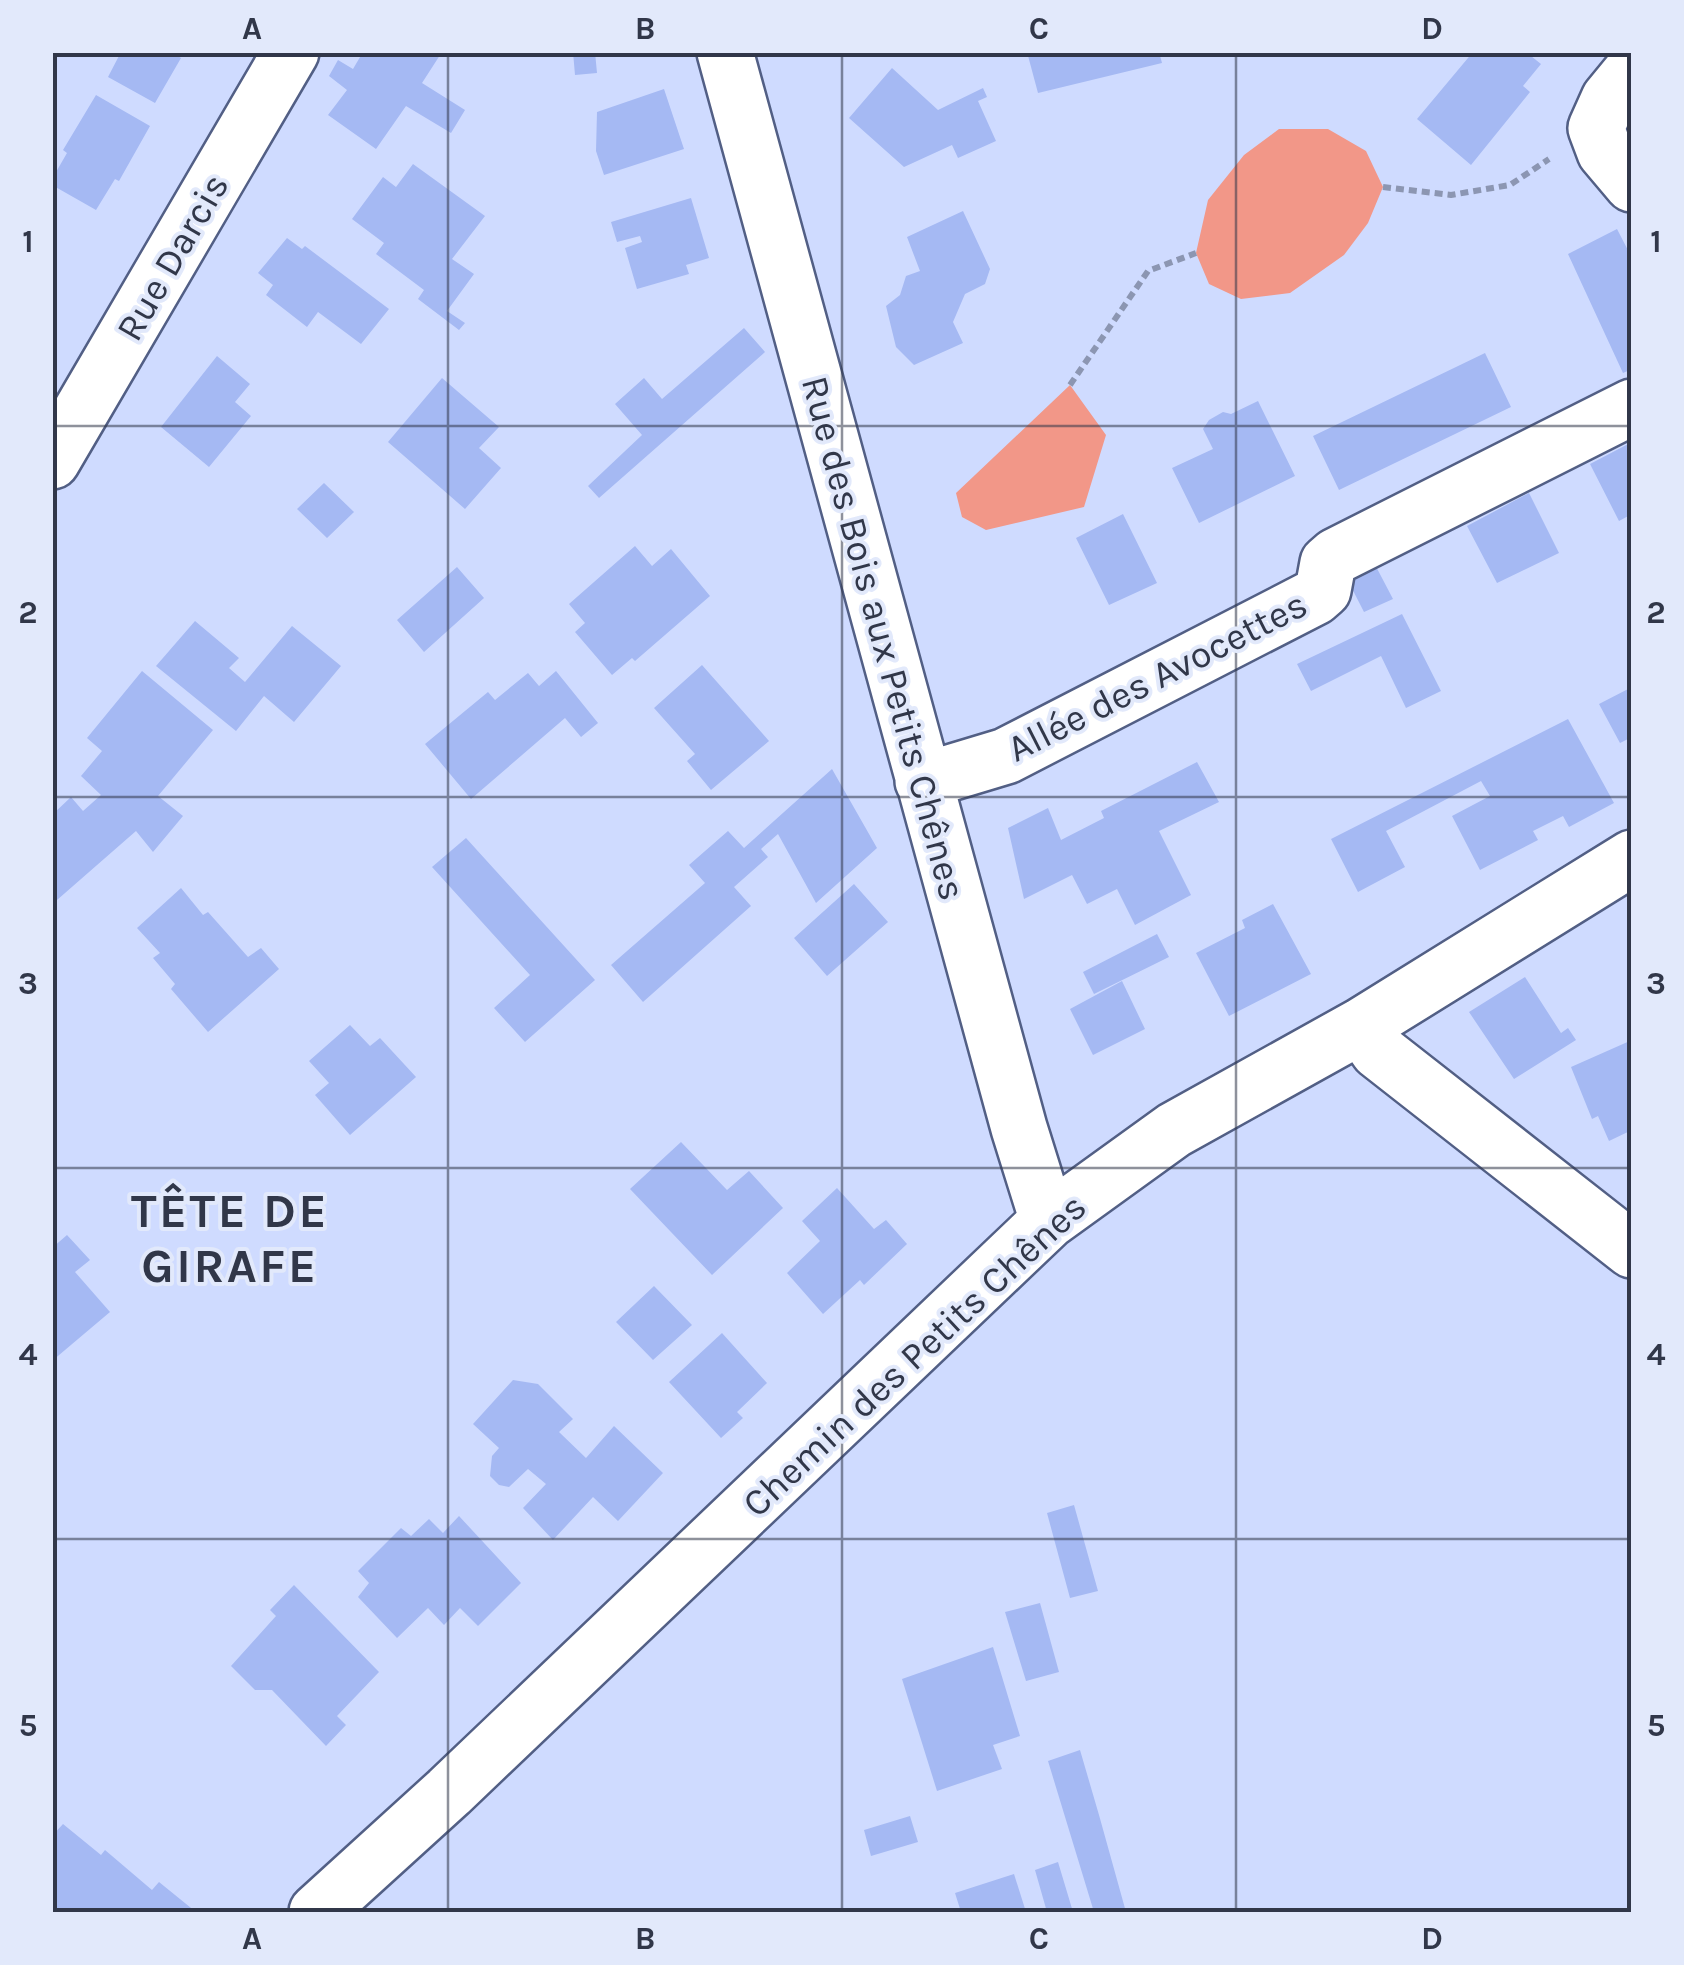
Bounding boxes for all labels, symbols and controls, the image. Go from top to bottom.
text: A [242,10,262,47]
text: B [635,10,655,47]
text: C [1029,10,1049,47]
text: D [1421,10,1443,47]
street label: Rue Darcis [107,166,238,349]
text: 1 [22,223,34,260]
text: 1 [1650,223,1662,260]
street label: Rue des Bois aux Petits Chênes [792,371,975,905]
street label: Allée des Avocettes [1000,581,1315,771]
text: 2 [18,594,38,631]
text: 2 [1646,594,1666,631]
text: 3 [18,965,38,1002]
text: 3 [1646,965,1666,1002]
district label: TÊTE DE GIRAFE [131,1182,329,1294]
street label: Chemin des Petits Chênes [733,1184,1095,1526]
text: 4 [18,1336,38,1373]
text: 4 [1646,1336,1666,1373]
text: 5 [19,1707,37,1744]
text: 5 [1647,1707,1665,1744]
text: A [242,1920,262,1957]
text: B [635,1920,655,1957]
text: C [1029,1920,1049,1957]
text: D [1421,1920,1443,1957]

